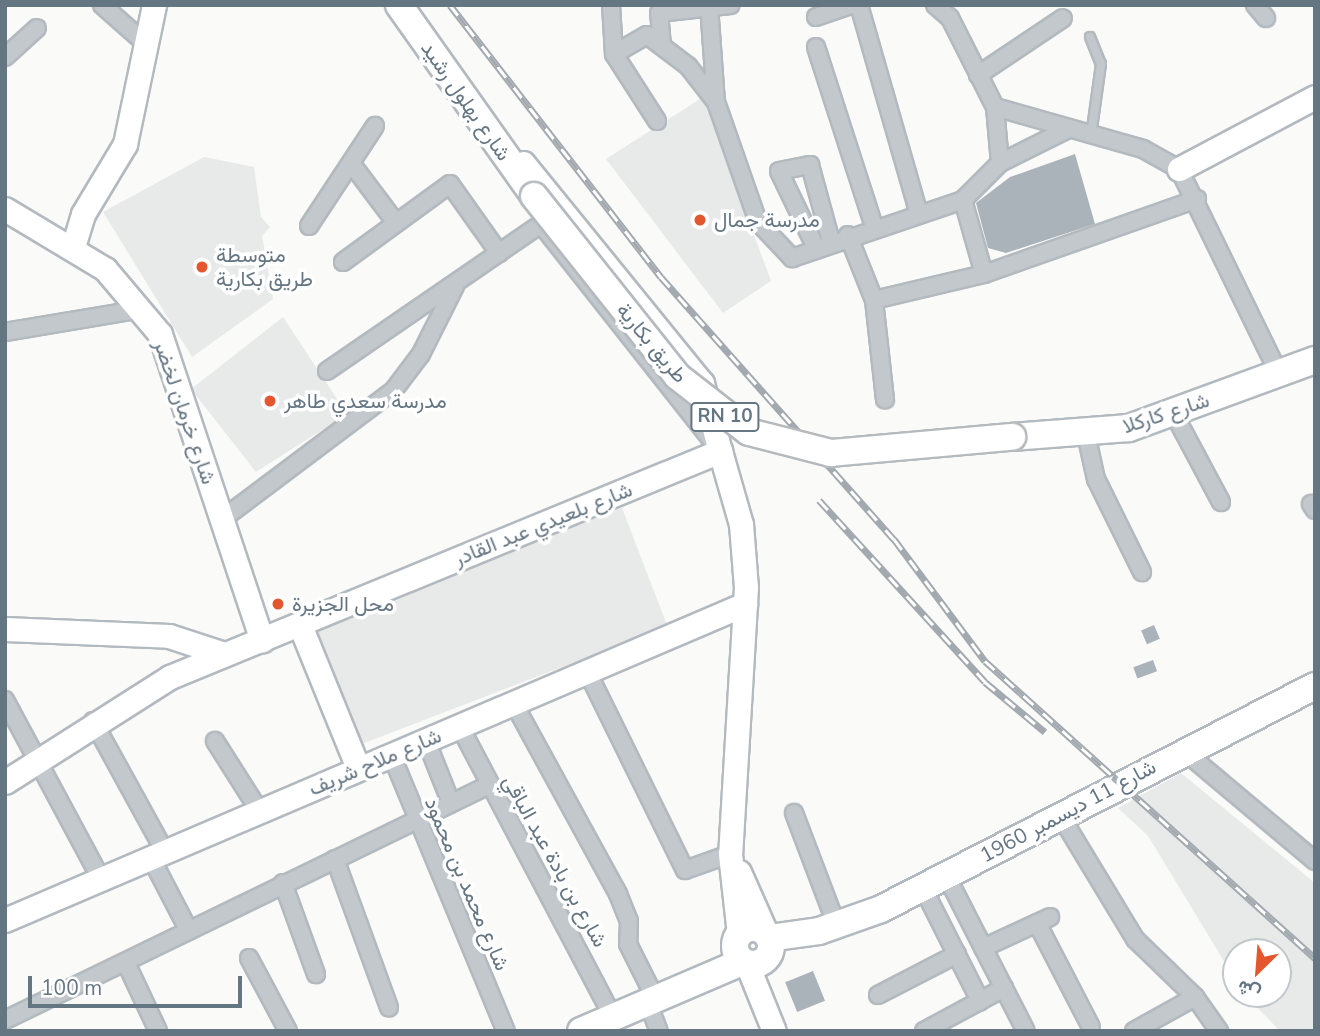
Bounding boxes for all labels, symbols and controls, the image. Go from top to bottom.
street label: شارع بهلول رشيد [416,36,516,166]
place label: مدرسة جمال [714,207,820,233]
marker: مدرسة جمال [692,212,708,228]
place label: متوسطة طريق بكارية [216,242,313,292]
marker: متوسطة طريق بكارية [194,259,210,275]
street label: طريق بكارية [611,298,693,388]
street label: شارع خرمان لخضر [149,337,221,487]
street label: شارع كاركلا [1119,387,1213,439]
place label: مدرسة سعدي طاهر [284,388,447,414]
marker: مدرسة سعدي طاهر [262,393,278,409]
road number: RN 10 [690,402,760,432]
street label: شارع بلعيدي عبد القادر [450,477,636,571]
place label: محل الجزيرة [292,591,394,617]
marker: محل الجزيرة [270,596,286,612]
street label: شارع ملاح شريف [305,723,445,801]
street label: شارع 11 ديسمبر 1960 [976,754,1160,868]
street label: شارع بن بادة عبد الباقي [497,770,613,952]
street label: شارع محمد بن محمود [419,794,515,974]
north arrow [1222,938,1292,1008]
scale bar [32,962,245,1006]
text: 100 m [41,974,102,1002]
text: ش [1233,974,1265,1007]

